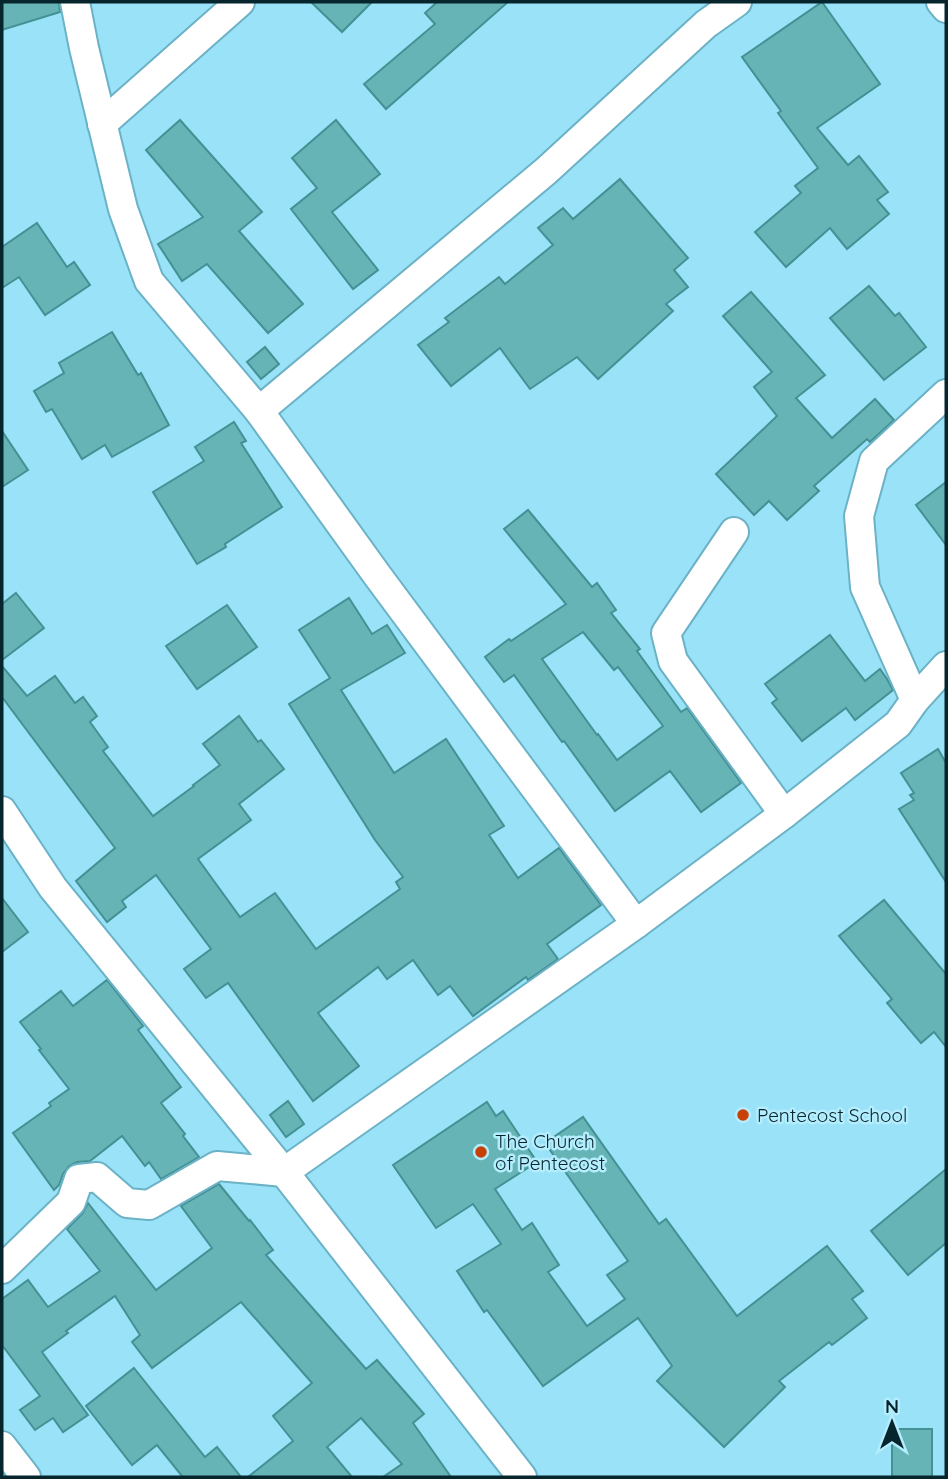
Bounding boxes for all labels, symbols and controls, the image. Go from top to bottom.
place label: Pentecost School [757,1103,907,1127]
marker: Pentecost School [735,1107,751,1123]
place label: The Church of Pentecost [495,1129,605,1175]
marker: The Church of Pentecost [473,1144,489,1160]
north arrow [857,1388,927,1458]
text: N [885,1394,899,1418]

